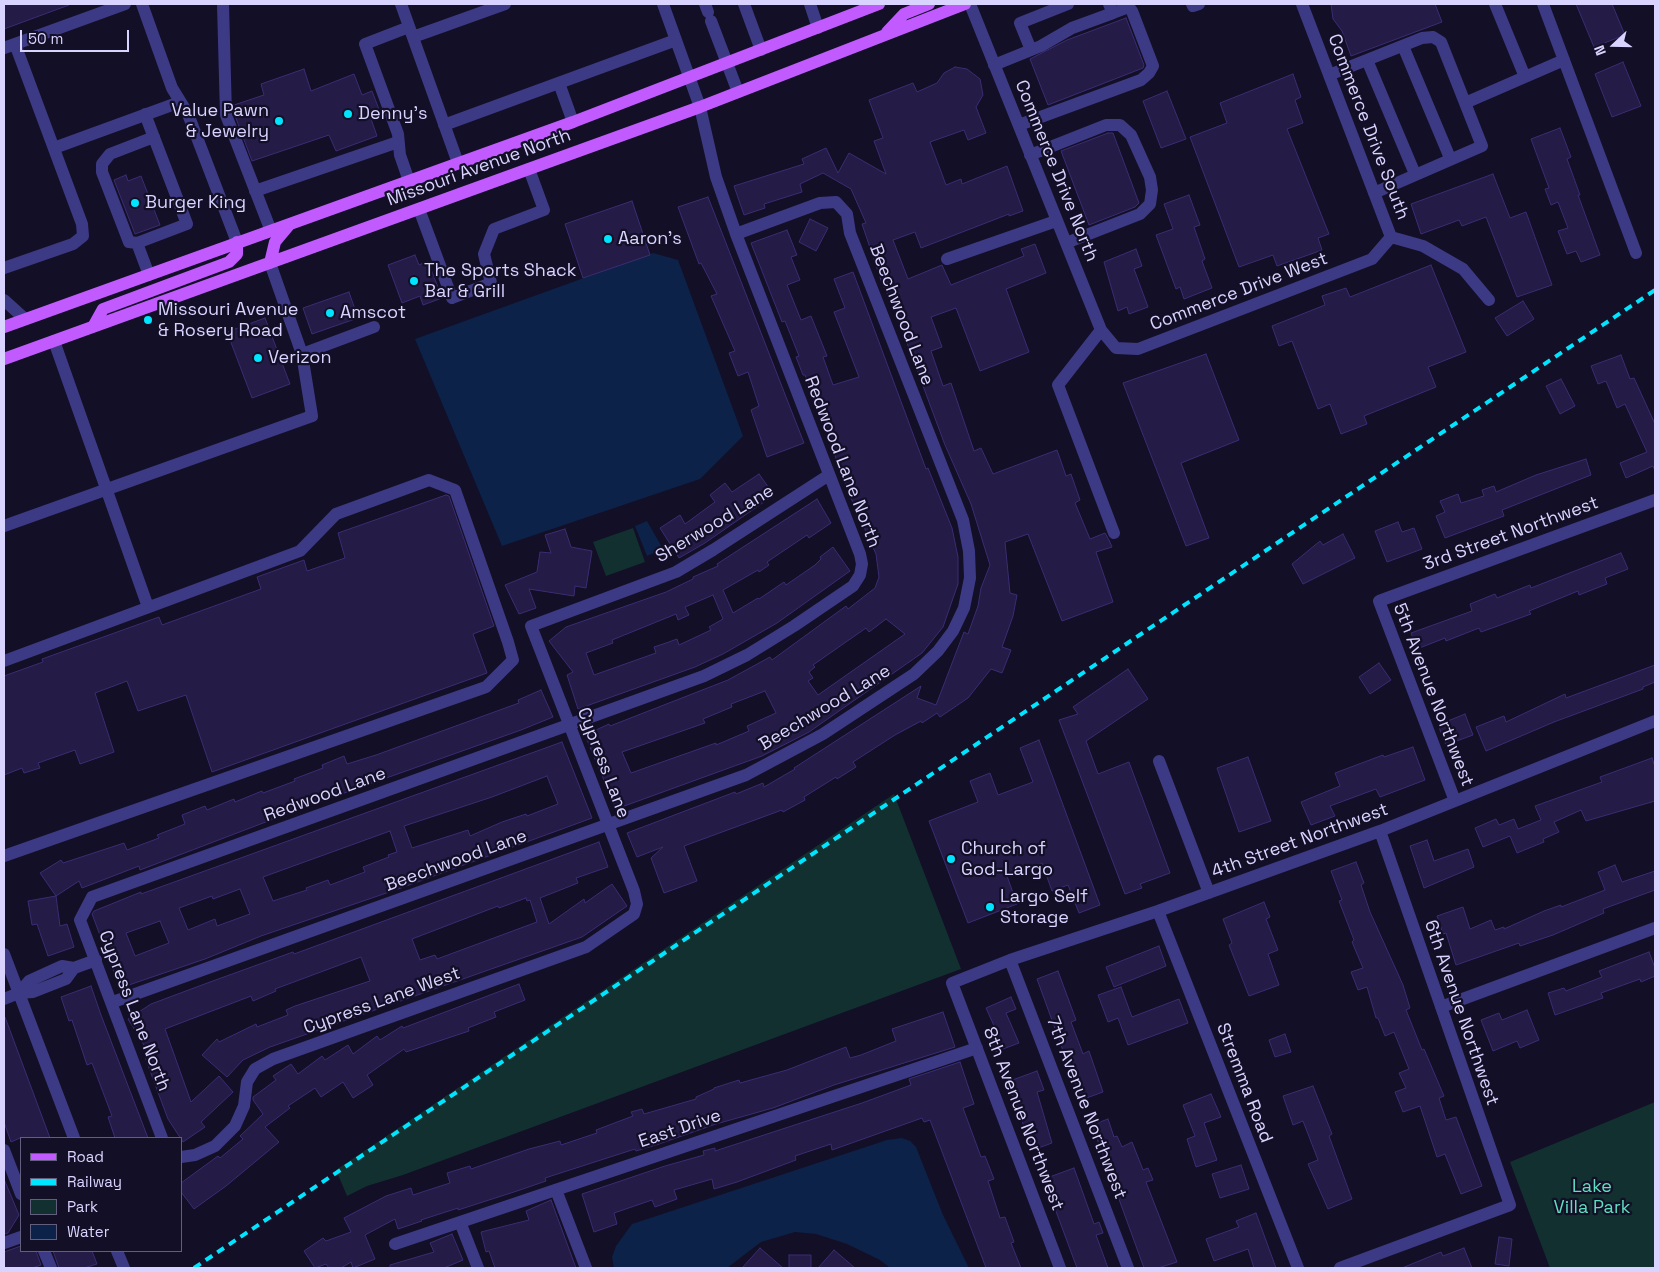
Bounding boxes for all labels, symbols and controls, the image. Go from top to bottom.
scale bar [22,20,131,52]
north arrow [1589,20,1639,70]
text: 50 m [28,29,63,48]
street label: Commerce Drive South [1323,31,1413,223]
text: N [1590,43,1610,58]
street label: Commerce Drive North [1010,77,1102,265]
place label: Value Pawn & Jewelry [171,100,269,142]
place label: Denny's [358,103,427,125]
marker: Denny's [342,108,354,120]
marker: Value Pawn & Jewelry [273,115,285,127]
street label: Missouri Avenue North [384,125,574,211]
place label: Burger King [145,192,246,214]
marker: Burger King [129,197,141,209]
place label: Aaron's [618,228,682,250]
marker: Aaron's [602,233,614,245]
street label: Beechwood Lane [864,241,938,389]
street label: Commerce Drive West [1147,248,1331,336]
place label: The Sports Shack Bar & Grill [424,260,576,302]
marker: The Sports Shack Bar & Grill [408,275,420,287]
place label: Missouri Avenue & Rosery Road [158,299,298,342]
place label: Amscot [340,302,406,324]
marker: Amscot [324,307,336,319]
marker: Missouri Avenue & Rosery Road [142,314,154,326]
place label: Verizon [268,347,332,369]
marker: Verizon [252,352,264,364]
street label: Redwood Lane North [799,373,885,551]
street label: Sherwood Lane [652,480,778,568]
street label: 3rd Street Northwest [1421,492,1601,576]
street label: 5th Avenue Northwest [1388,600,1478,790]
street label: Beechwood Lane [755,660,895,756]
street label: Cypress Lane [572,705,634,821]
street label: Redwood Lane [261,763,389,827]
street label: 4th Street Northwest [1209,799,1391,883]
street label: Beechwood Lane [382,825,530,897]
place label: Church of God-Largo [961,838,1053,881]
marker: Church of God-Largo [945,853,957,865]
place label: Largo Self Storage [1000,886,1088,929]
marker: Largo Self Storage [984,901,996,913]
street label: 6th Avenue Northwest [1419,917,1503,1109]
street label: Cypress Lane North [93,928,175,1094]
street label: Cypress Lane West [301,963,463,1039]
street label: 7th Avenue Northwest [1041,1014,1131,1202]
street label: Stremma Road [1211,1020,1277,1146]
street label: 8th Avenue Northwest [978,1024,1068,1214]
street label: East Drive [636,1105,724,1153]
legend [20,1137,182,1252]
text: Road [67,1147,104,1166]
text: Railway [67,1172,122,1191]
park label: Lake Villa Park [1554,1176,1630,1218]
text: Park [67,1197,98,1216]
text: Water [67,1222,109,1241]

